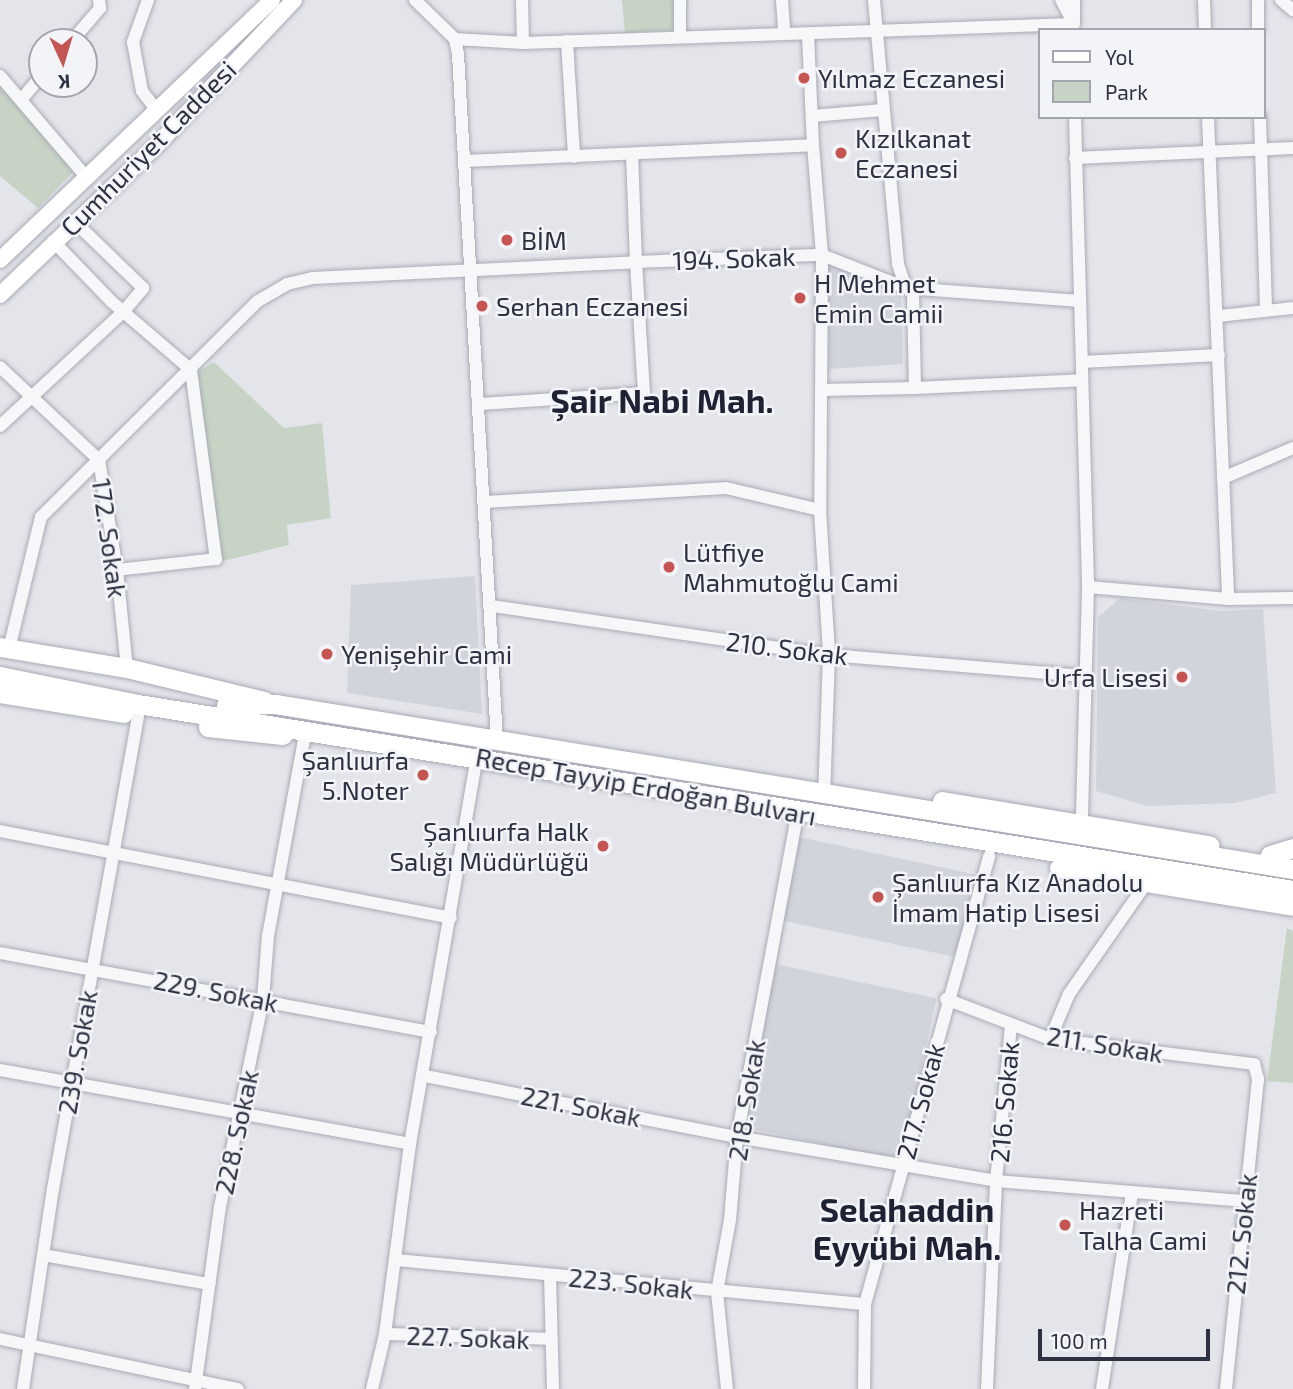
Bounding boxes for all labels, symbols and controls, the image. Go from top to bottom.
north arrow [28,28,98,98]
legend [1038,28,1265,119]
text: Yol [1105,44,1134,69]
street label: Cumhuriyet Caddesi [54,54,242,242]
place label: Yılmaz Eczanesi [818,62,1005,94]
marker: Yılmaz Eczanesi [796,70,812,86]
text: K [58,71,71,94]
text: Park [1105,79,1148,104]
place label: Kızılkanat Eczanesi [855,122,971,184]
marker: Kızılkanat Eczanesi [833,145,849,161]
place label: BİM [521,224,567,256]
marker: BİM [499,232,515,248]
street label: 194. Sokak [672,240,796,276]
place label: H Mehmet Emin Camii [814,267,943,328]
place label: Serhan Eczanesi [496,290,689,322]
marker: H Mehmet Emin Camii [792,290,808,306]
marker: Serhan Eczanesi [474,298,490,314]
district label: Şair Nabi Mah. [550,381,774,421]
street label: 172. Sokak [86,476,134,600]
place label: Lütfiye Mahmutoğlu Cami [683,536,899,598]
marker: Lütfiye Mahmutoğlu Cami [661,559,677,575]
street label: 210. Sokak [724,625,850,671]
place label: Yenişehir Cami [341,638,513,670]
marker: Yenişehir Cami [319,646,335,662]
place label: Urfa Lisesi [1044,661,1168,693]
marker: Urfa Lisesi [1174,669,1190,685]
street label: Recep Tayyip Erdoğan Bulvarı [473,741,819,831]
place label: Şanlıurfa 5.Noter [301,744,409,806]
marker: Şanlıurfa 5.Noter [415,767,431,783]
place label: Şanlıurfa Halk Salığı Müdürlüğü [390,815,589,876]
marker: Şanlıurfa Halk Salığı Müdürlüğü [595,838,611,854]
place label: Şanlıurfa Kız Anadolu İmam Hatip Lisesi [892,866,1144,928]
marker: Şanlıurfa Kız Anadolu İmam Hatip Lisesi [870,889,886,905]
street label: 229. Sokak [151,964,281,1018]
street label: 239. Sokak [51,987,103,1117]
street label: 211. Sokak [1045,1019,1165,1069]
street label: 218. Sokak [721,1037,771,1163]
street label: 217. Sokak [890,1040,950,1162]
street label: 216. Sokak [983,1040,1025,1164]
street label: 228. Sokak [208,1067,264,1197]
street label: 221. Sokak [518,1079,644,1133]
street label: 212. Sokak [1219,1172,1263,1296]
district label: Selahaddin Eyyübi Mah. [813,1190,1001,1268]
place label: Hazreti Talha Cami [1079,1194,1207,1256]
marker: Hazreti Talha Cami [1057,1217,1073,1233]
street label: 223. Sokak [567,1261,695,1305]
scale bar [1041,1316,1212,1360]
street label: 227. Sokak [406,1319,530,1355]
text: 100 m [1051,1328,1108,1353]

